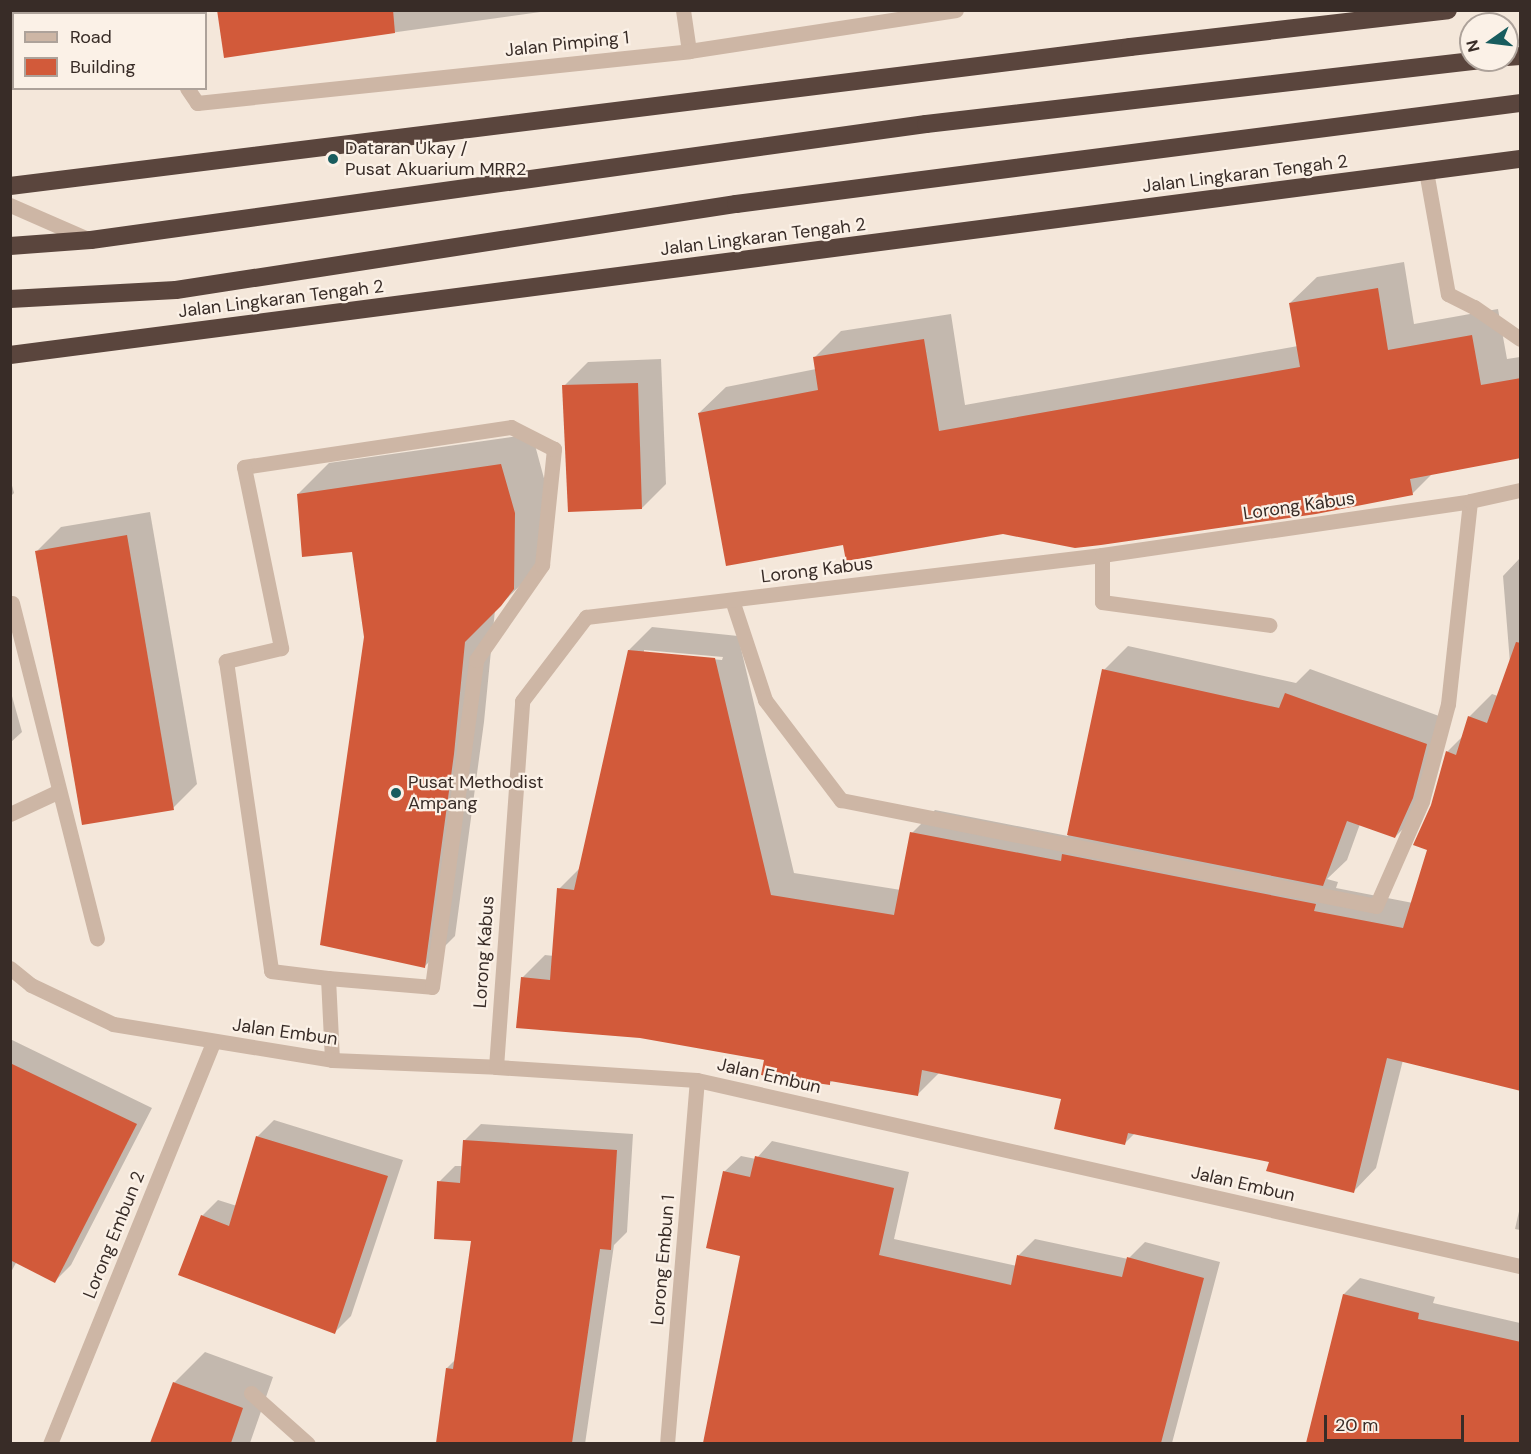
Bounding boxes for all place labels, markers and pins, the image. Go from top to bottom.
place label: Dataran Ukay / Pusat Akuarium MRR2 [345,138,526,180]
marker: Dataran Ukay / Pusat Akuarium MRR2 [326,152,340,166]
place label: Pusat Methodist Ampang [408,772,544,814]
marker: Pusat Methodist Ampang [389,786,403,800]

